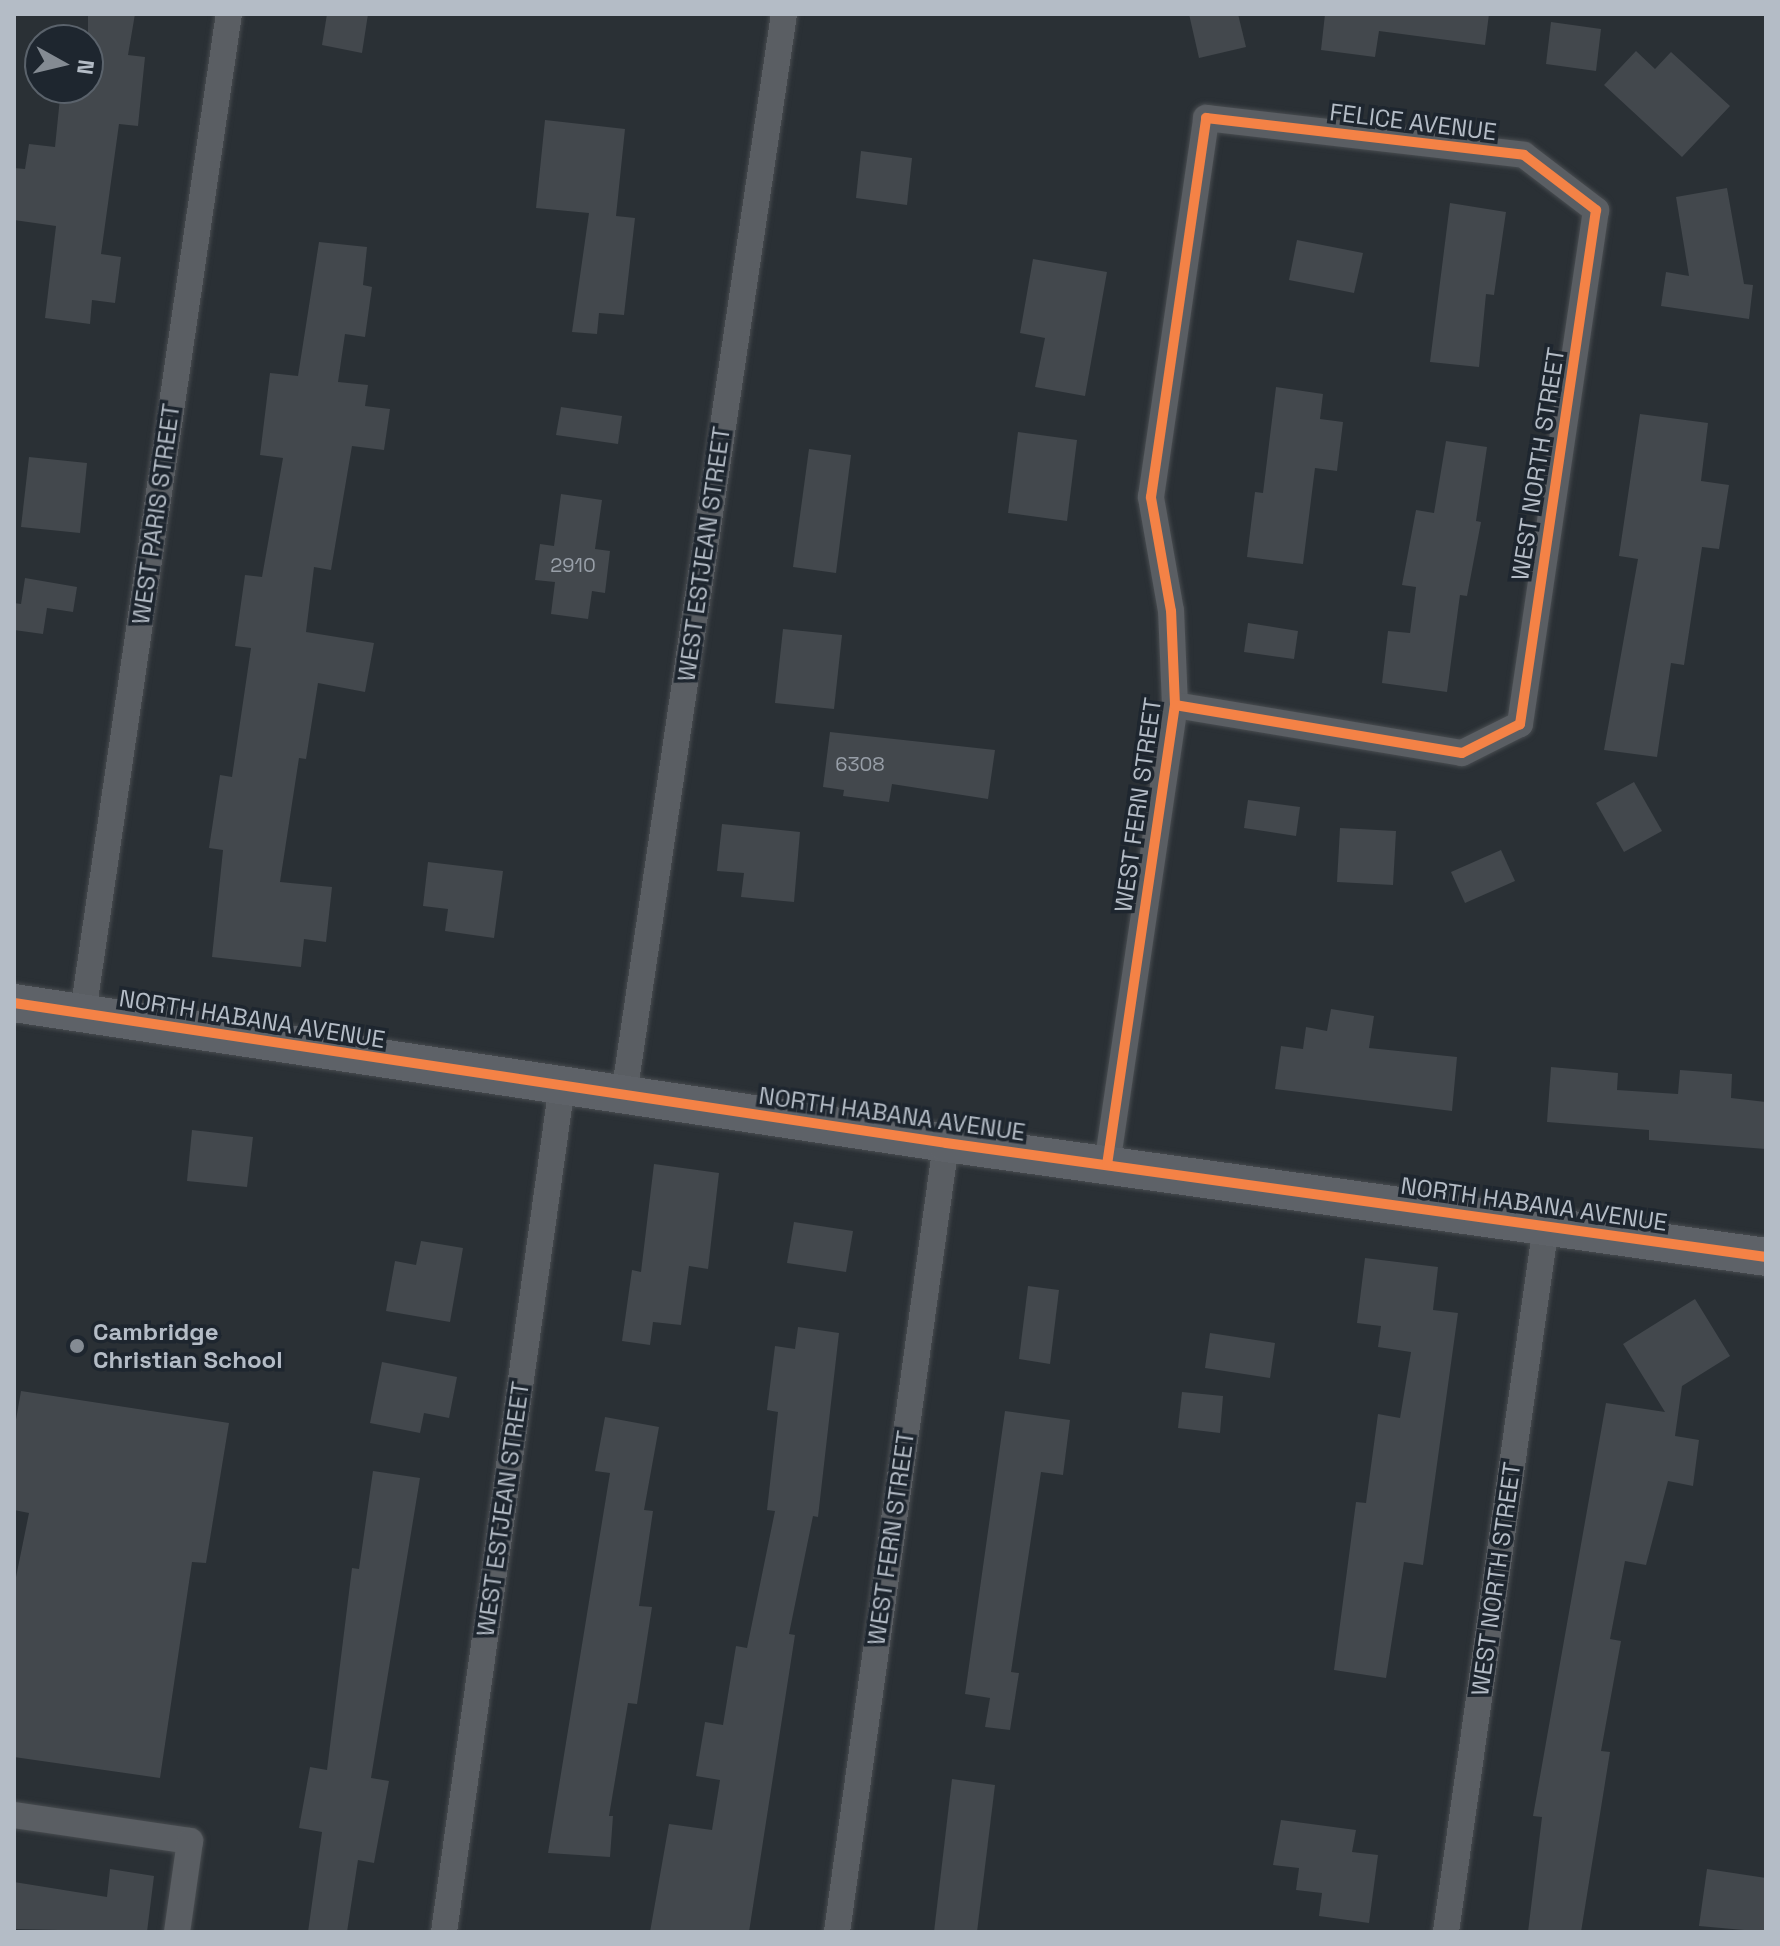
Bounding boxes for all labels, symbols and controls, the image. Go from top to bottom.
north arrow [24,24,104,104]
text: N [71,58,101,76]
street label: FELICE AVENUE [1328,97,1498,147]
street label: WEST NORTH STREET [1505,345,1571,583]
street label: WEST PARIS STREET [126,401,186,627]
street label: WEST ESTJEAN STREET [672,424,736,684]
house number: 2910 [550,553,596,577]
street label: WEST FERN STREET [1109,696,1167,914]
house number: 6308 [835,752,885,776]
street label: NORTH HABANA AVENUE [117,984,387,1054]
street label: NORTH HABANA AVENUE [757,1081,1027,1147]
street label: NORTH HABANA AVENUE [1399,1171,1669,1237]
place label: Cambridge Christian School [93,1318,283,1374]
marker: Cambridge Christian School [68,1337,86,1355]
street label: WEST ESTJEAN STREET [471,1379,535,1639]
street label: WEST FERN STREET [862,1429,920,1647]
street label: WEST NORTH STREET [1465,1460,1527,1698]

